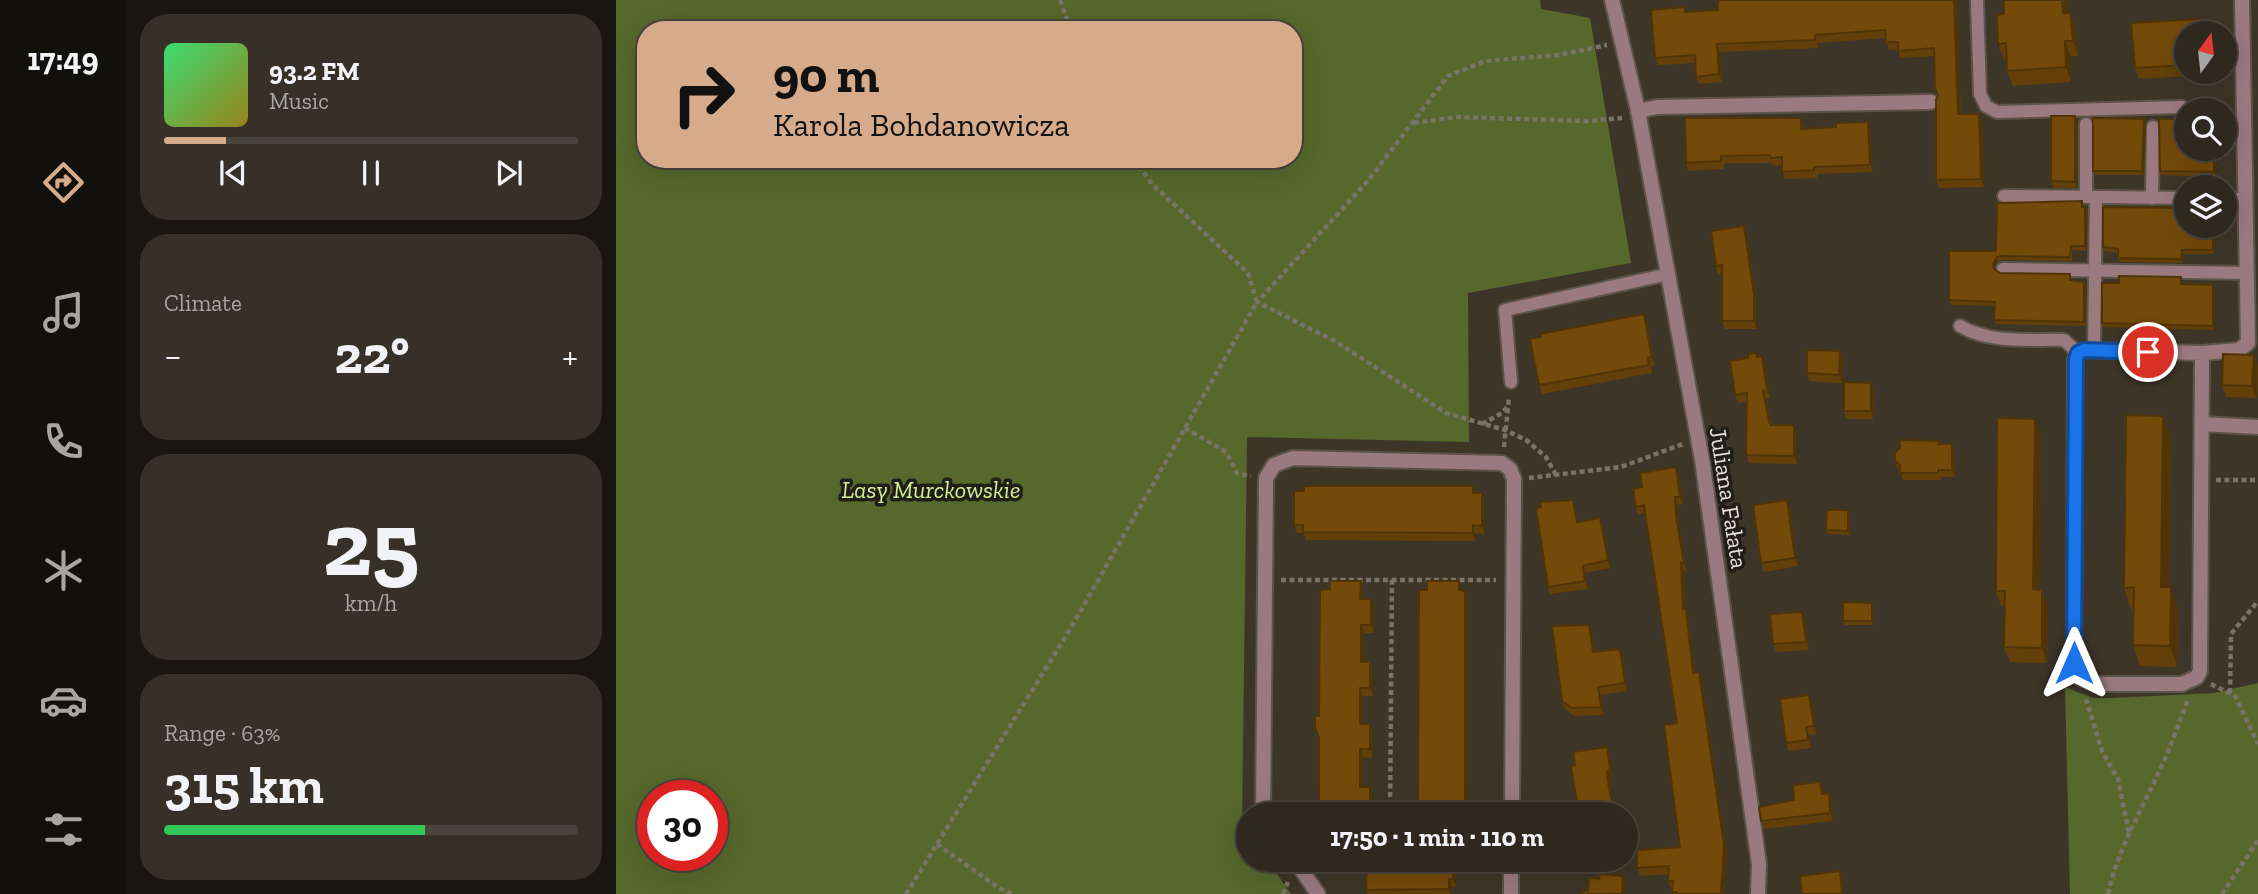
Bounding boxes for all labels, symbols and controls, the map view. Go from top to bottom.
north arrow [2174,21,2236,84]
map controls [2174,21,2237,238]
text: 17:49 [27,40,99,78]
text: 90 m [773,46,880,105]
icon: right [658,49,749,140]
text: 93.2 FM [269,55,360,87]
text: Music [269,87,329,115]
button: search [2174,98,2237,161]
text: Karola Bohdanowicza [773,106,1070,144]
icon: previous [214,154,252,192]
icon: pause [352,154,390,192]
icon: next [490,154,528,192]
icon: directions [39,158,88,207]
button: layers [2174,175,2237,238]
icon: music [39,288,88,337]
text: Climate [164,289,242,317]
pin [2118,322,2178,382]
text: 22° [335,324,409,386]
text: − [164,333,182,379]
text: + [562,333,578,379]
icon: arrive [2129,333,2167,371]
icon: phone [39,417,88,466]
street label: Juliana Fałata [1704,425,1755,571]
park label: Lasy Murckowskie [842,475,1020,504]
text: 25 [323,489,419,598]
icon: climate [39,546,88,595]
text: km/h [345,589,397,617]
position arrow [2037,626,2111,700]
icon: car [39,676,88,725]
text: Range · 63% [164,719,281,747]
text: 315 km [164,754,324,816]
speed limit sign: 30 [637,780,728,871]
icon: filters [39,805,88,854]
text: 17:50 · 1 min · 110 m [1330,821,1544,853]

